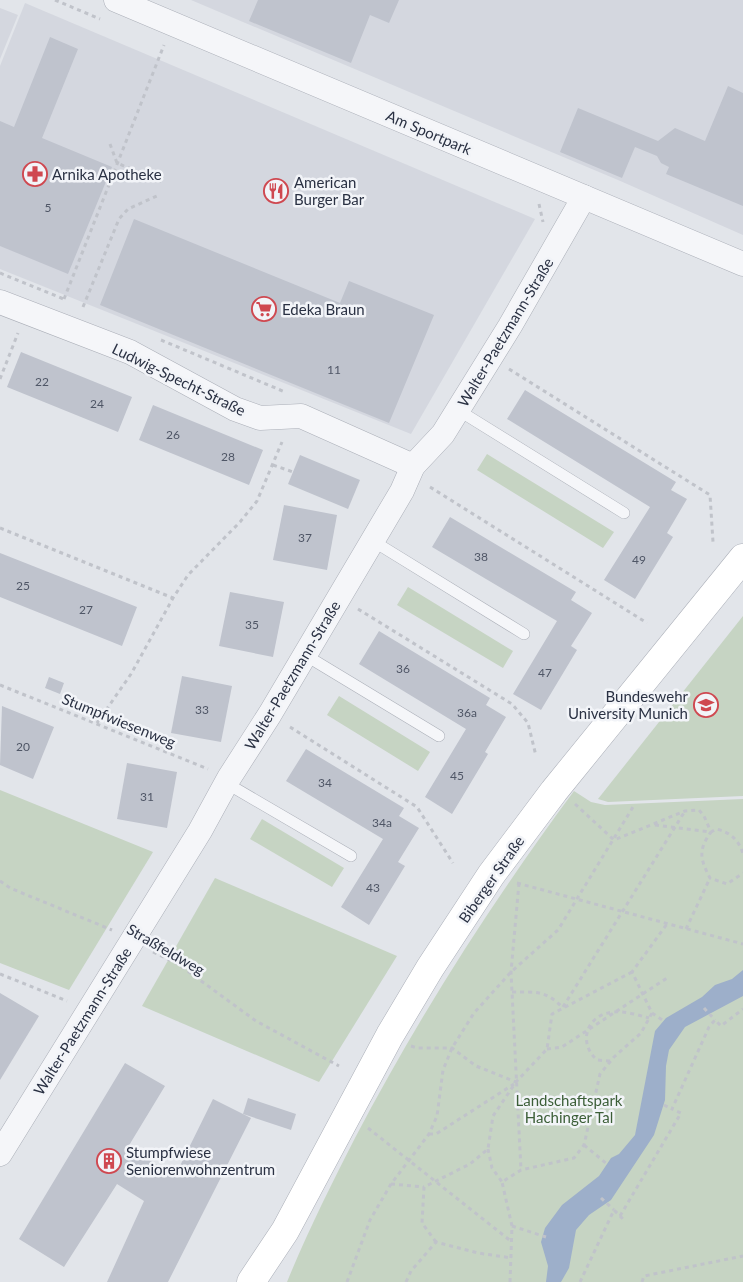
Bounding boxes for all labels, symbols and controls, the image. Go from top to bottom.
street label: Am Sportpark [384,106,475,158]
pharmacy icon: Arnika Apotheke [22,161,48,187]
place label: Arnika Apotheke [52,165,162,183]
place label: American Burger Bar [294,173,365,208]
restaurant icon: American Burger Bar [263,178,289,204]
house number: 5 [45,200,52,215]
street label: Walter-Paetzmann-Straße [453,254,557,410]
supermarket icon: Edeka Braun [251,296,277,322]
place label: Edeka Braun [282,300,365,318]
street label: Ludwig-Specht-Straße [109,339,249,419]
house number: 11 [327,362,341,377]
house number: 22 [35,374,49,389]
house number: 24 [90,396,104,411]
house number: 26 [166,427,180,442]
house number: 28 [221,449,235,464]
house number: 37 [298,530,312,545]
house number: 38 [474,549,488,564]
house number: 49 [632,552,646,567]
house number: 25 [16,578,30,593]
street label: Walter-Paetzmann-Straße [240,597,344,753]
house number: 27 [79,602,93,617]
house number: 35 [245,617,259,632]
house number: 36 [396,661,410,676]
house number: 47 [538,665,552,680]
place label: Bundeswehr University Munich [568,687,689,722]
street label: Stumpfwiesenweg [60,689,179,751]
school or university icon: Bundeswehr University Munich [693,692,719,718]
house number: 33 [195,702,209,717]
house number: 36a [457,705,477,720]
house number: 20 [16,739,30,754]
house number: 45 [450,768,464,783]
house number: 34 [318,775,332,790]
house number: 31 [140,789,154,804]
house number: 34a [372,815,392,830]
street label: Biberger Straße [454,832,528,926]
house number: 43 [366,880,380,895]
street label: Straßfeldweg [124,920,208,979]
street label: Walter-Paetzmann-Straße [29,944,135,1098]
park label: Landschaftspark Hachinger Tal [515,1091,623,1126]
place label: Stumpfwiese Seniorenwohnzentrum [126,1143,275,1178]
building icon: Stumpfwiese Seniorenwohnzentrum [96,1148,122,1174]

